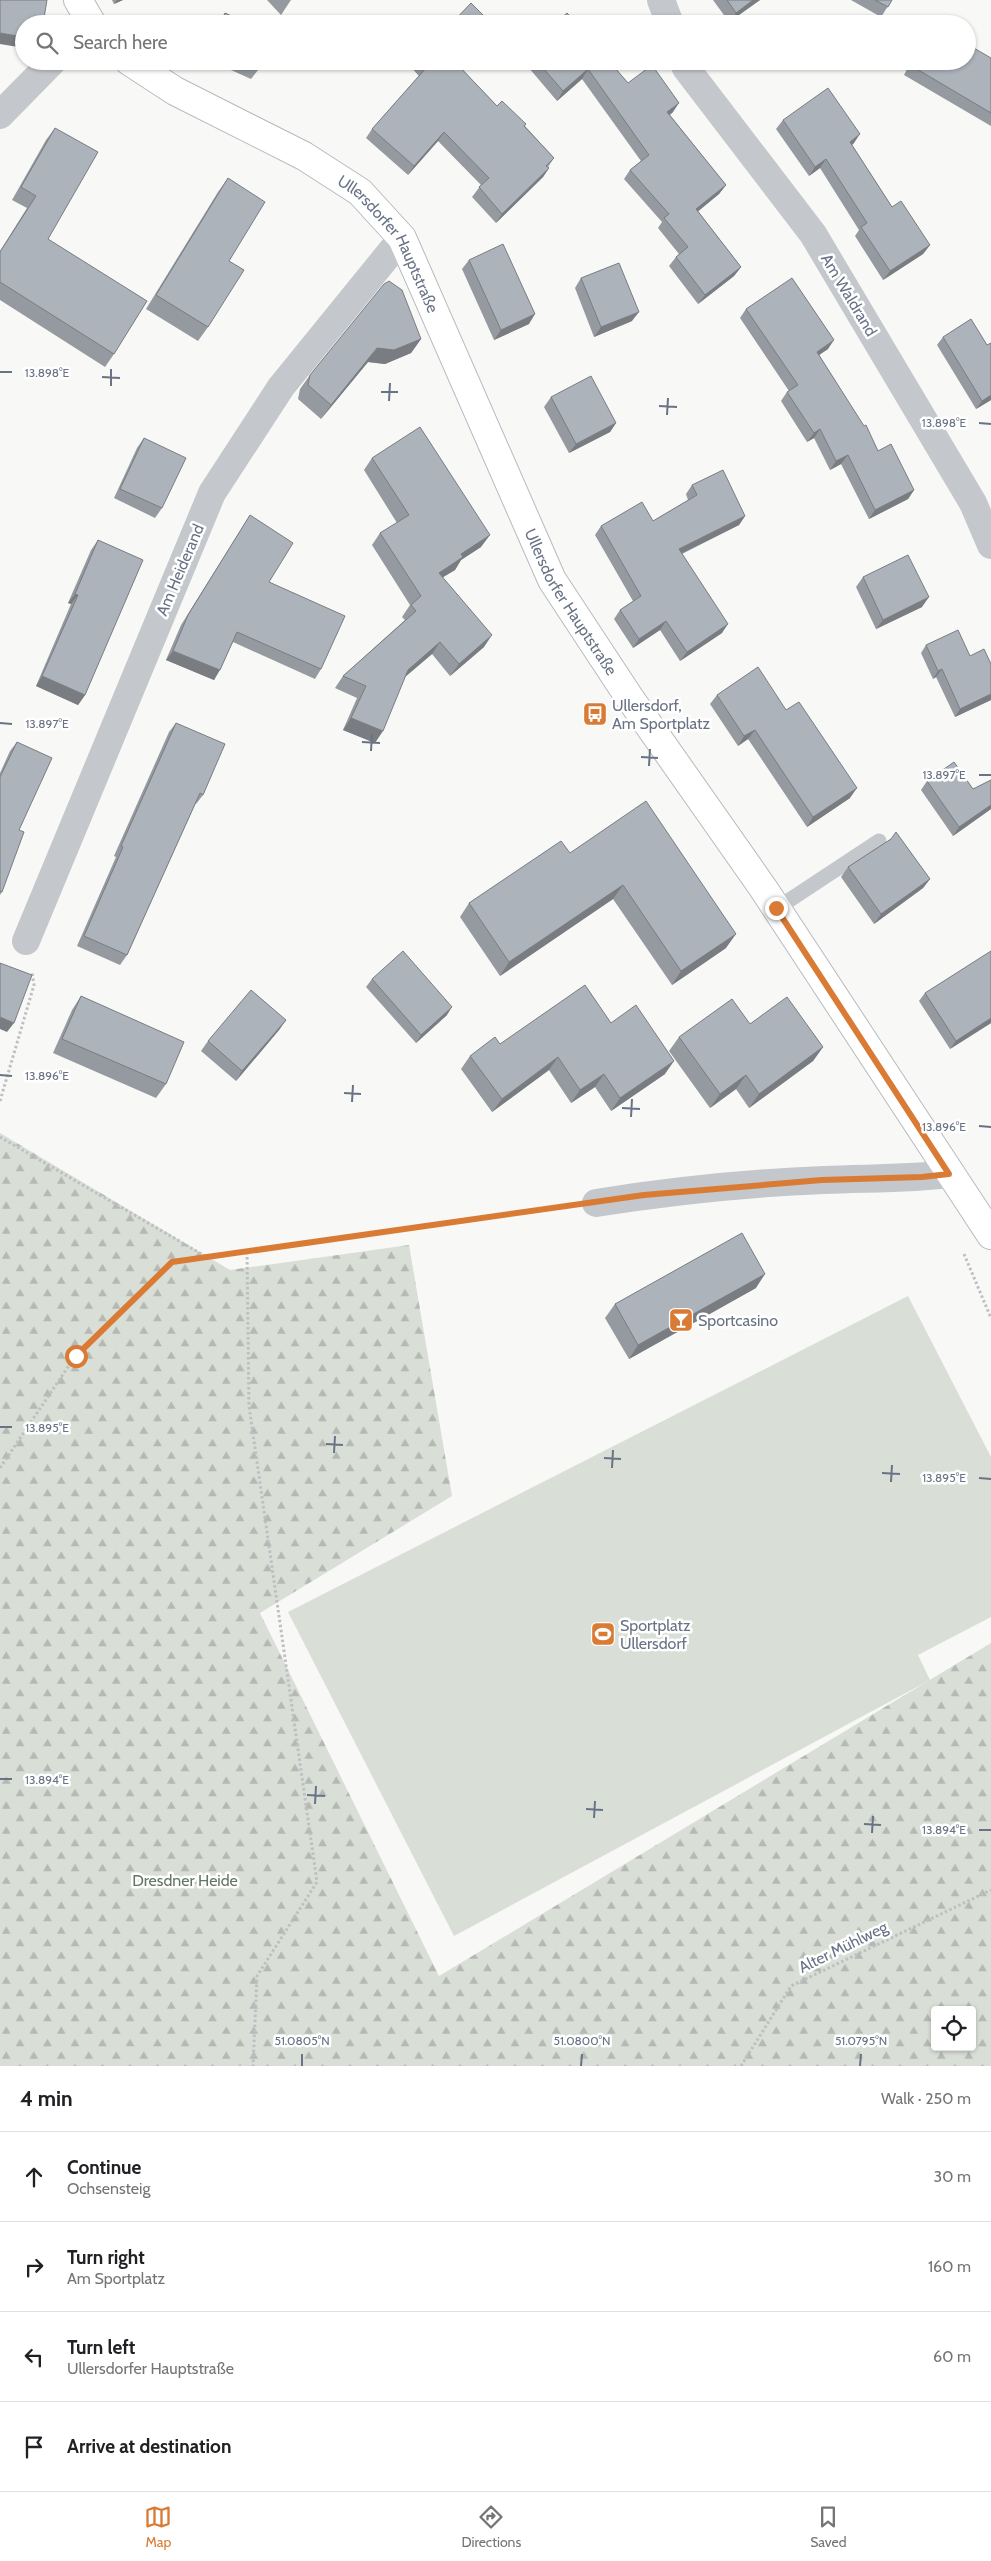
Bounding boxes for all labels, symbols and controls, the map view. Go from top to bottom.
search box [15,15,976,70]
icon: search [33,29,61,57]
text: Search here [73,31,167,54]
street label: Ullersdorfer Hauptstraße [334,171,443,315]
street label: Am Waldrand [817,250,881,340]
text: 13.898°E [25,365,70,380]
text: 13.898°E [922,415,967,430]
street label: Am Heiderand [152,521,208,619]
street label: Ullersdorfer Hauptstraße [521,526,621,679]
place label: Ullersdorf, Am Sportplatz [612,696,710,733]
bus stop icon: Ullersdorf, Am Sportplatz [582,701,608,727]
text: 13.897°E [25,716,69,731]
text: 13.897°E [922,767,966,782]
route end [765,897,788,920]
text: 13.896°E [25,1068,69,1083]
text: 13.896°E [922,1119,966,1134]
bar icon: Sportcasino [668,1307,694,1333]
place label: Sportcasino [698,1311,778,1330]
route start [65,1345,88,1368]
text: 13.895°E [25,1420,69,1435]
text: 13.895°E [922,1470,966,1485]
place label: Sportplatz Ullersdorf [620,1616,691,1653]
sports icon: Sportplatz Ullersdorf [590,1621,616,1647]
text: 13.894°E [25,1772,69,1787]
text: 13.894°E [922,1822,966,1837]
park label: Dresdner Heide [132,1871,238,1890]
street label: Alter Mühlweg [795,1917,892,1977]
map controls [931,2006,976,2051]
button: locate [931,2006,976,2051]
text: 51.0805°N [274,2033,330,2048]
text: 51.0800°N [553,2033,611,2048]
text: 51.0795°N [835,2033,887,2048]
text: 4 min [20,2086,73,2111]
text: Walk · 250 m [881,2089,971,2108]
text: Continue [67,2156,141,2179]
icon: ahead [20,2163,48,2191]
text: 30 m [934,2167,971,2186]
text: Ochsensteig [67,2179,150,2198]
text: Turn right [67,2246,145,2269]
icon: right [20,2253,48,2281]
text: 160 m [928,2257,971,2276]
text: Am Sportplatz [67,2269,165,2288]
text: Turn left [67,2336,135,2359]
icon: left [20,2343,48,2371]
text: 60 m [933,2347,971,2366]
text: Ullersdorfer Hauptstraße [67,2359,234,2378]
icon: arrive [20,2433,48,2461]
text: Arrive at destination [67,2435,231,2458]
tab: Map [144,2503,172,2551]
tab: Directions [461,2503,521,2551]
tab: Saved [810,2503,847,2551]

